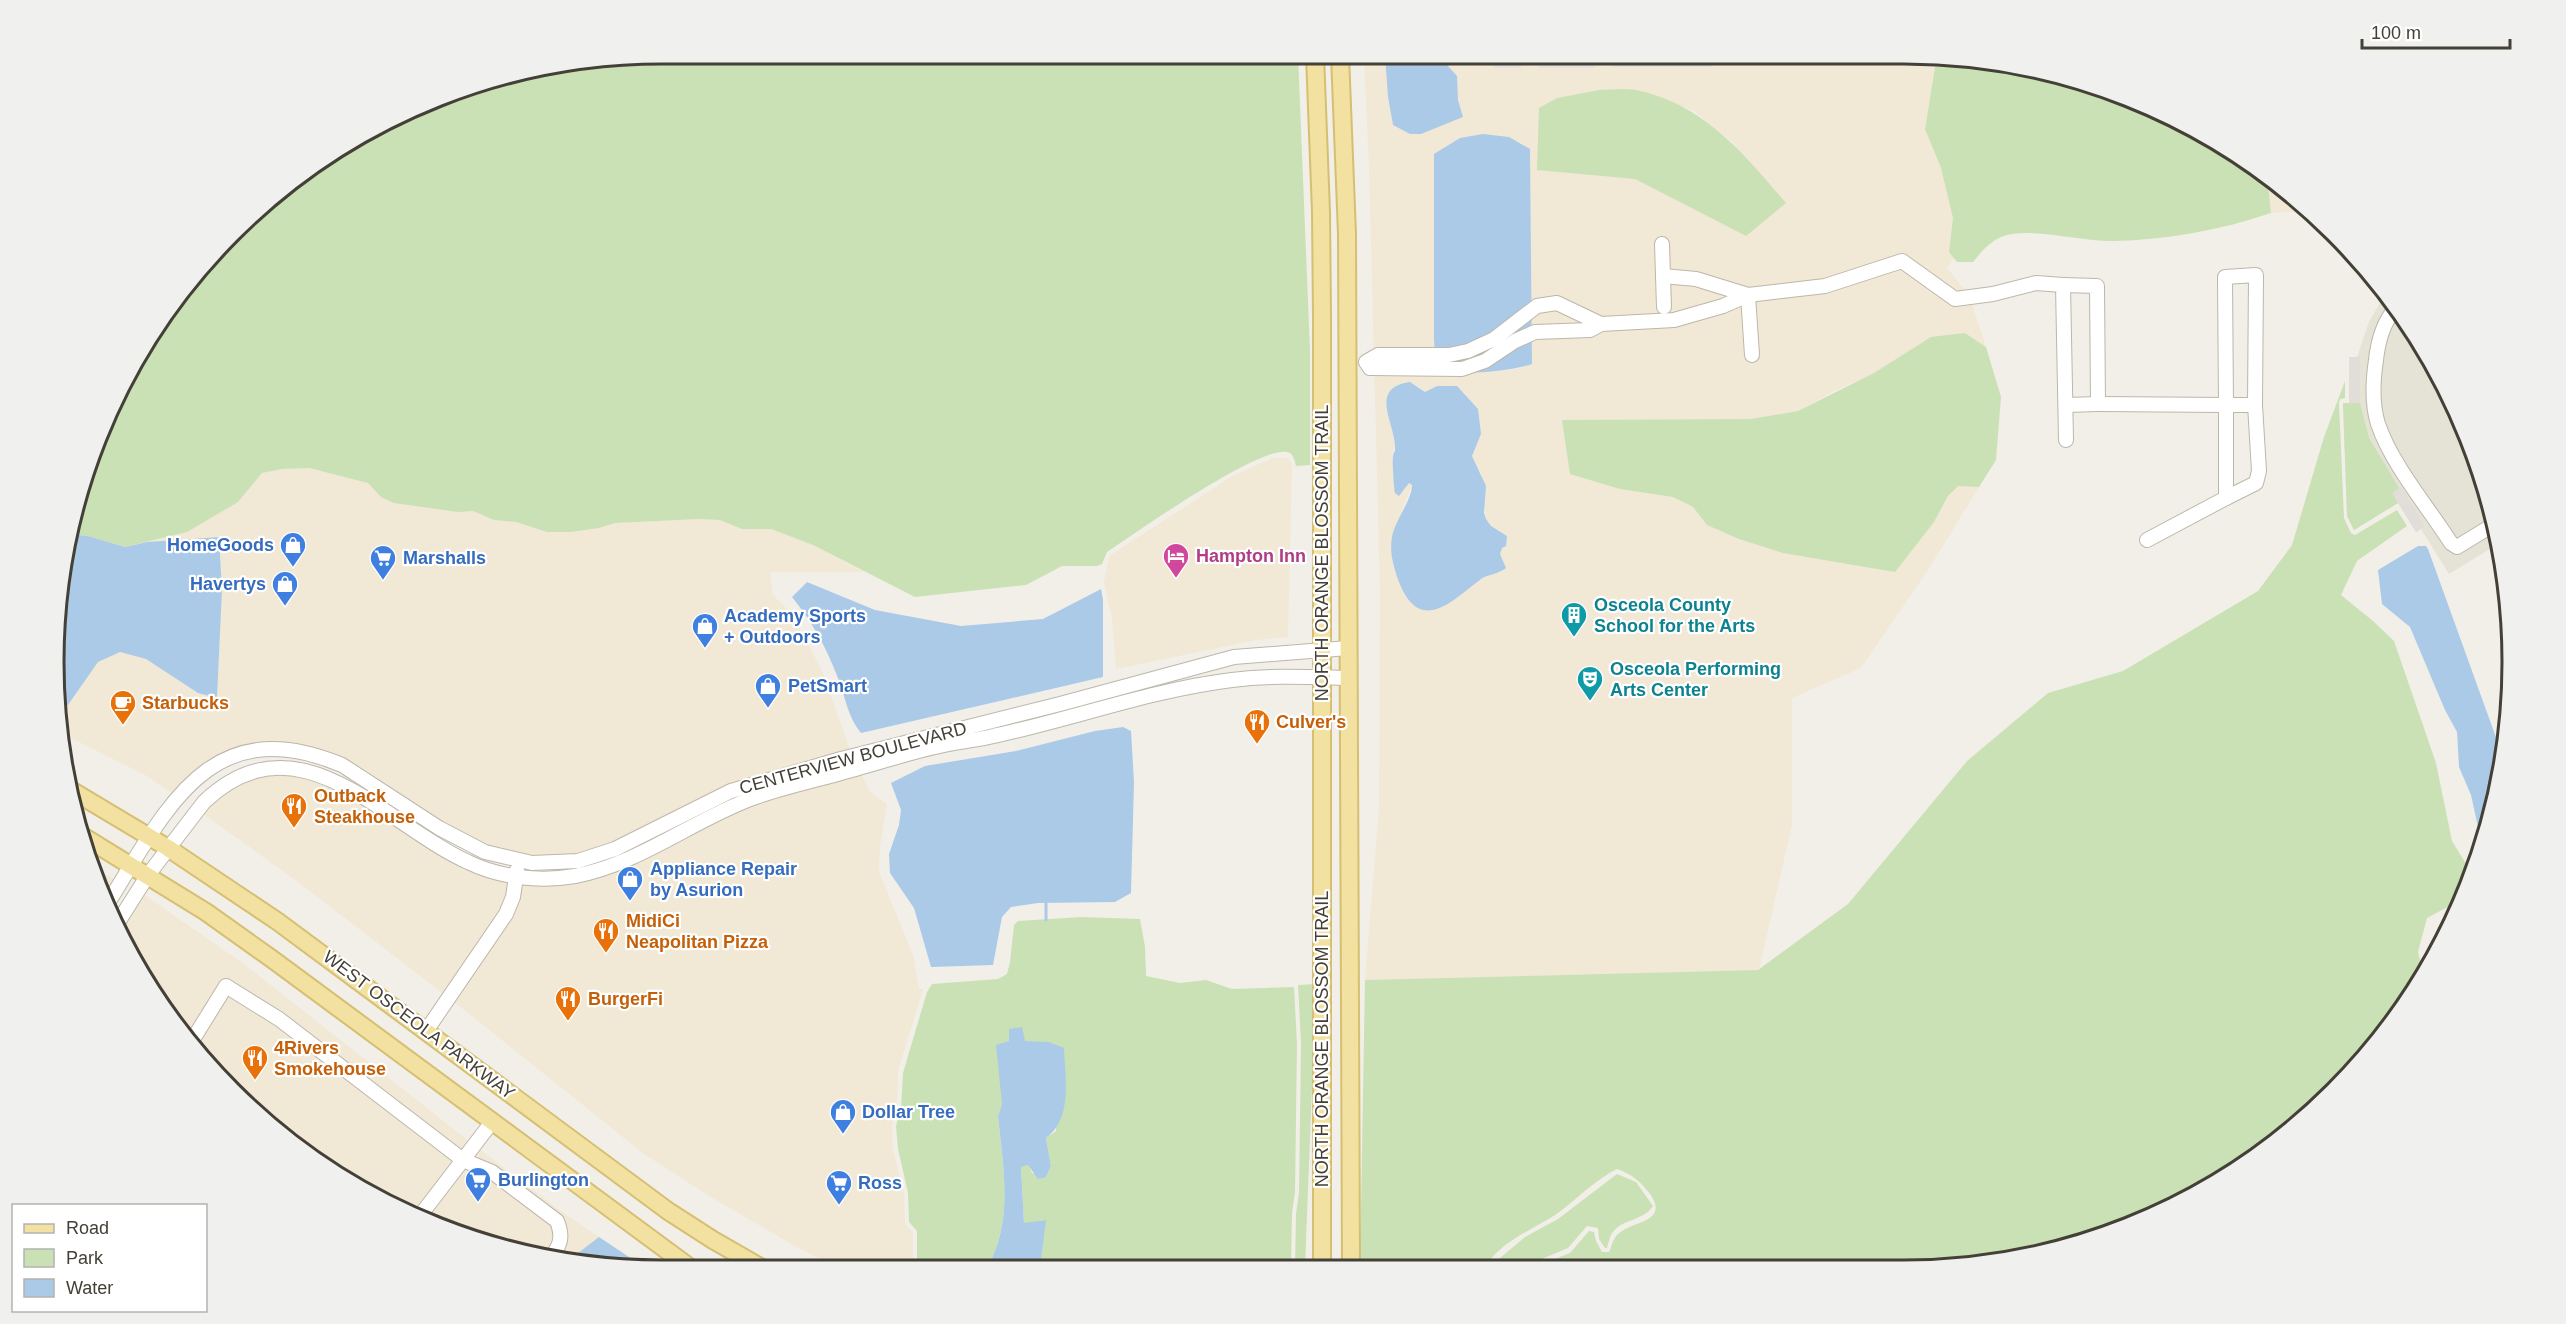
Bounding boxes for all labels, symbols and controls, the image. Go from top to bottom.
scale bar [2362,12,2510,50]
text: 100 m [2371,23,2421,43]
street label: NORTH ORANGE BLOSSOM TRAIL [1312,405,1332,701]
shop icon: HomeGoods [278,530,308,568]
place label: HomeGoods [167,535,274,555]
hotel icon: Hampton Inn [1161,541,1191,579]
supermarket icon: Marshalls [368,543,398,581]
place label: Hampton Inn [1196,546,1306,566]
place label: Marshalls [403,548,486,568]
shop icon: Havertys [270,569,300,607]
place label: Havertys [190,574,266,594]
place label: Osceola County School for the Arts [1594,595,1755,636]
building icon: Osceola County School for the Arts [1559,600,1589,638]
place label: Academy Sports + Outdoors [724,606,866,647]
shop icon: Academy Sports + Outdoors [690,611,720,649]
place label: Osceola Performing Arts Center [1610,659,1781,700]
theatre icon: Osceola Performing Arts Center [1575,664,1605,702]
shop icon: PetSmart [753,671,783,709]
place label: PetSmart [788,676,867,696]
cafe icon: Starbucks [108,688,138,726]
place label: Starbucks [142,693,229,713]
restaurant icon: Culver's [1242,707,1272,745]
place label: Culver's [1276,712,1346,732]
street label: CENTERVIEW BOULEVARD [737,718,969,798]
place label: Outback Steakhouse [314,786,415,827]
restaurant icon: Outback Steakhouse [279,791,309,829]
place label: Appliance Repair by Asurion [650,859,797,900]
shop icon: Appliance Repair by Asurion [615,864,645,902]
street label: NORTH ORANGE BLOSSOM TRAIL [1312,891,1332,1187]
place label: MidiCi Neapolitan Pizza [626,911,769,952]
restaurant icon: MidiCi Neapolitan Pizza [591,916,621,954]
street label: WEST OSCEOLA PARKWAY [319,946,519,1104]
restaurant icon: BurgerFi [553,984,583,1022]
place label: BurgerFi [588,989,663,1009]
place label: 4Rivers Smokehouse [274,1038,386,1079]
restaurant icon: 4Rivers Smokehouse [240,1043,270,1081]
shop icon: Dollar Tree [828,1097,858,1135]
place label: Dollar Tree [862,1102,955,1122]
supermarket icon: Burlington [463,1165,493,1203]
supermarket icon: Ross [824,1168,854,1206]
place label: Burlington [498,1170,589,1190]
place label: Ross [858,1173,902,1193]
legend [12,1204,207,1312]
text: Road [66,1218,109,1238]
text: Park [66,1248,104,1268]
text: Water [66,1278,113,1298]

